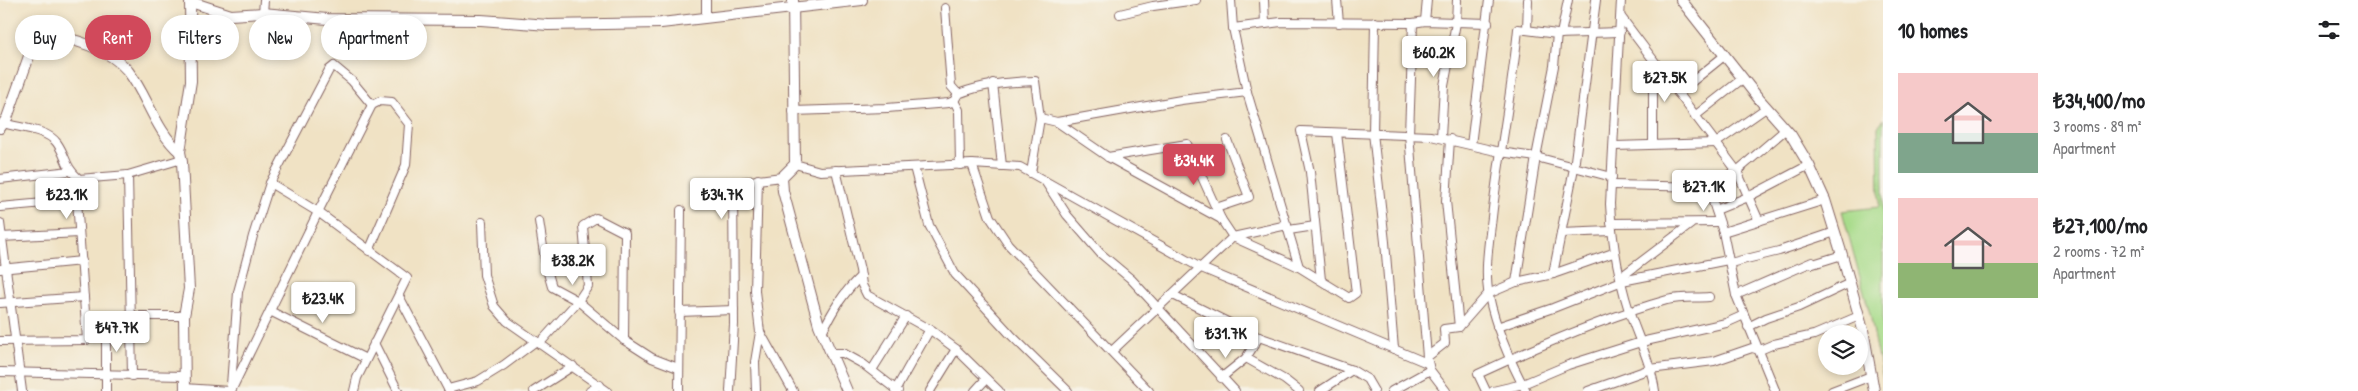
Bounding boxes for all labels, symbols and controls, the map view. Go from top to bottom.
chip: Buy [15,15,75,60]
chip: Rent [85,15,151,60]
chip: Filters [161,15,239,60]
chip: New [249,15,311,60]
chip: Apartment [321,15,427,60]
text: 10 homes [1898,16,1968,45]
icon: filters [2315,16,2343,44]
pin: ₺60.2K [1393,36,1475,78]
text: ₺60.2K [1413,41,1455,63]
pin: ₺27.5K [1624,61,1706,103]
text: ₺27.5K [1643,66,1687,88]
text: ₺34,400/mo [2053,86,2145,115]
icon: home [1938,93,1998,153]
text: 3 rooms · 89 m² [2053,115,2142,137]
text: Apartment [2053,137,2116,159]
pin: ₺34.4K [1153,144,1235,186]
text: ₺34.4K [1174,149,1214,171]
pin: ₺27.1K [1663,170,1745,212]
text: ₺27.1K [1683,175,1725,197]
pin: ₺23.1K [26,178,108,220]
pin: ₺34.7K [681,178,763,220]
text: ₺23.1K [46,183,88,205]
text: ₺34.7K [701,183,743,205]
text: ₺27,100/mo [2053,211,2148,240]
icon: home [1938,218,1998,278]
text: 2 rooms · 72 m² [2053,240,2144,262]
pin: ₺38.2K [532,244,614,286]
text: ₺38.2K [552,249,594,271]
text: Apartment [2053,262,2116,284]
pin: ₺23.4K [282,282,364,324]
text: ₺23.4K [302,287,344,309]
pin: ₺47.7K [76,310,158,353]
text: ₺47.7K [96,316,138,338]
pin: ₺31.7K [1185,316,1267,359]
text: ₺31.7K [1205,322,1247,344]
map controls [1818,325,1868,375]
button: layers [1818,325,1868,375]

